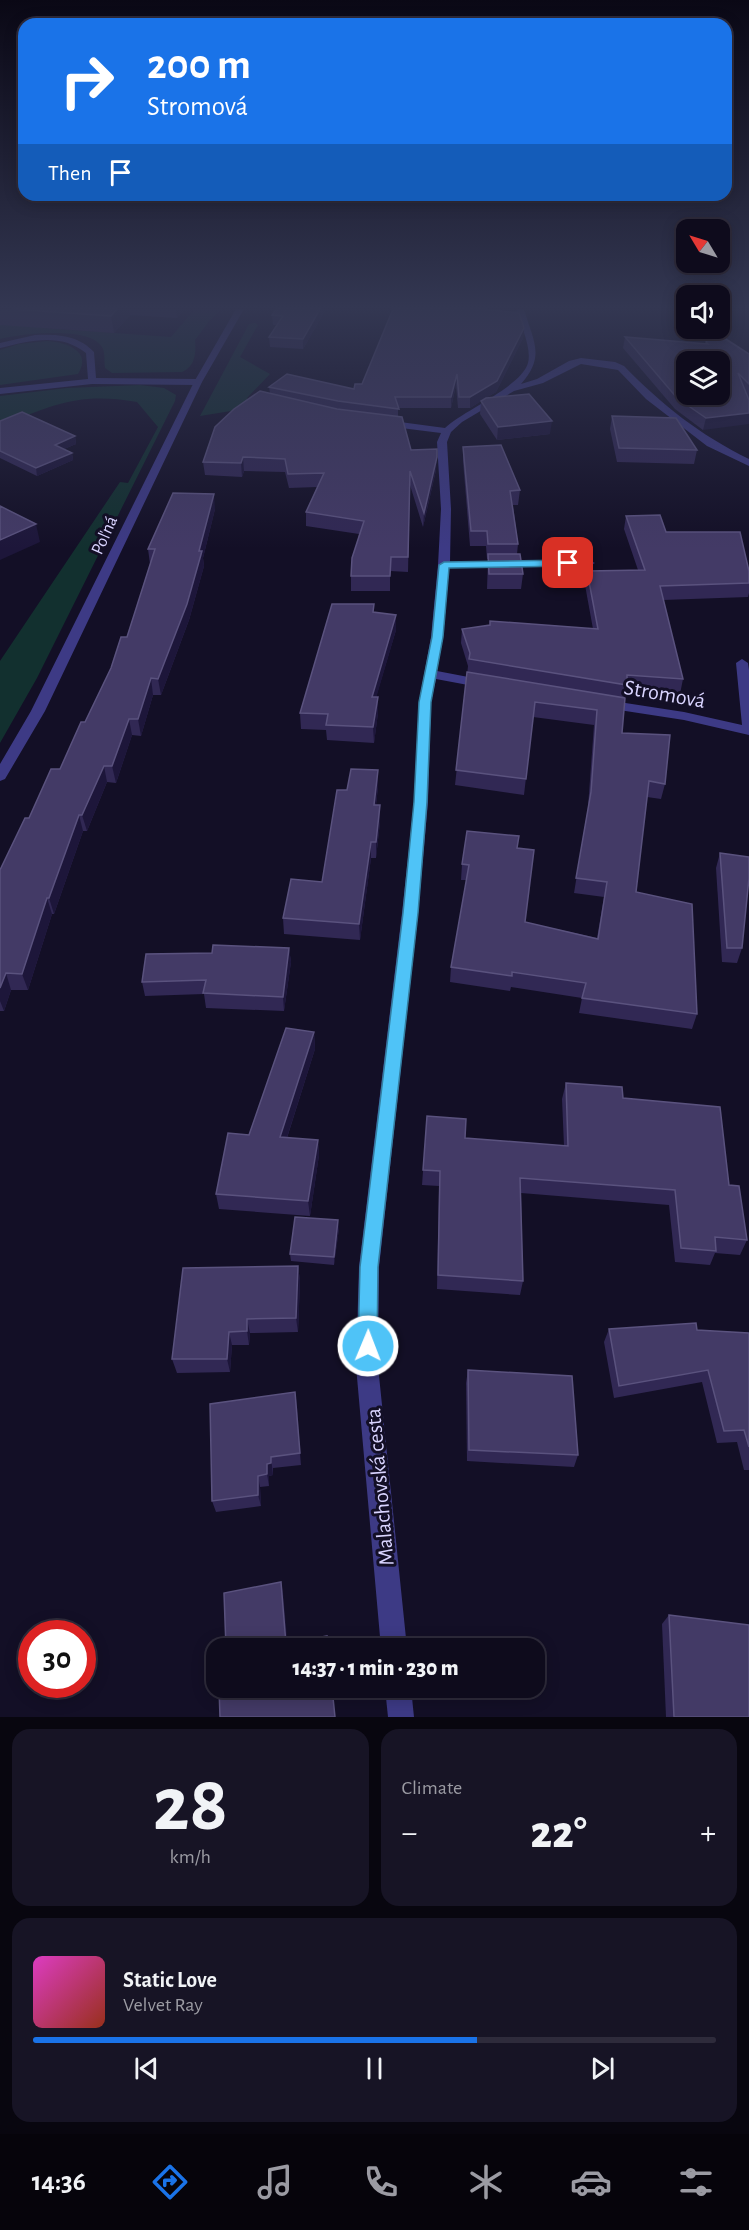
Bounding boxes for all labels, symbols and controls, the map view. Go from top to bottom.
icon: right [48,42,126,120]
text: 200 m [147,44,251,86]
text: Stromová [147,93,248,120]
icon: arrive [104,156,137,189]
text: Then [48,162,92,184]
north arrow [676,219,730,273]
map controls [676,219,730,405]
button: sound [676,285,730,339]
button: layers [676,351,730,405]
street label: Poľná [88,513,121,557]
pin [542,537,593,588]
icon: arrive [551,546,584,579]
street label: Stromová [622,676,707,712]
position arrow [336,1314,400,1378]
street label: Malachovská cesta [362,1407,398,1567]
speed limit sign: 30 [18,1620,96,1698]
text: 14:37 · 1 min · 230 m [292,1657,459,1679]
text: 28 [153,1767,228,1845]
text: Climate [402,1778,462,1798]
text: 22° [531,1811,587,1856]
text: − [402,1817,417,1850]
text: + [700,1817,716,1850]
text: km/h [170,1847,211,1867]
text: Static Love [123,1969,217,1991]
text: Velvet Ray [123,1995,203,2015]
icon: previous [130,2052,163,2085]
icon: pause [358,2052,391,2085]
icon: next [586,2052,619,2085]
icon: directions [149,2161,191,2203]
icon: music [254,2161,296,2203]
icon: phone [360,2161,402,2203]
icon: climate [465,2161,507,2203]
icon: car [570,2161,612,2203]
icon: filters [675,2161,717,2203]
text: 14:36 [32,2168,86,2195]

